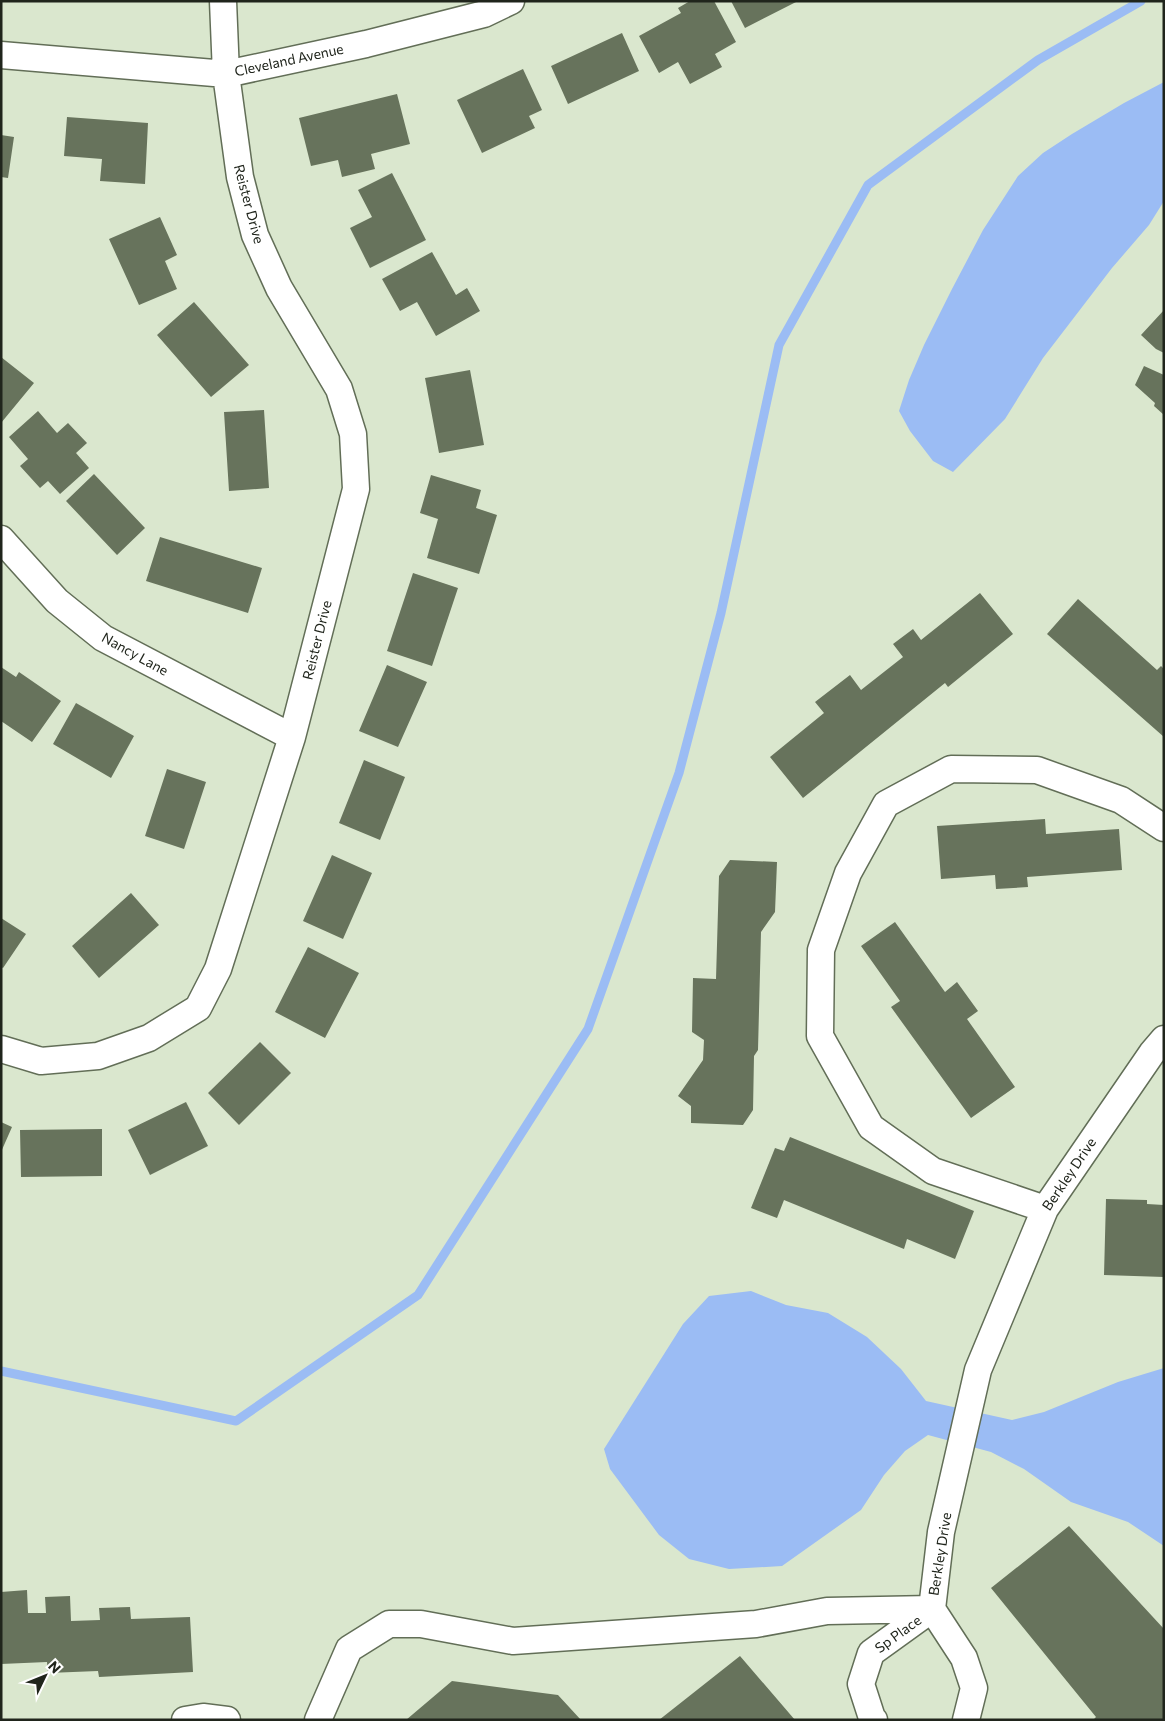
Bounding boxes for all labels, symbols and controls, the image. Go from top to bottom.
street label: Cleveland Avenue [233,40,345,79]
street label: Reister Drive [231,162,268,245]
street label: Reister Drive [298,598,335,681]
street label: Nancy Lane [99,628,172,679]
street label: Berkley Drive [1038,1134,1099,1213]
street label: Berkley Drive [925,1511,954,1597]
street label: Sp Place [871,1611,924,1656]
north arrow [20,1651,70,1701]
text: N [45,1657,65,1676]

